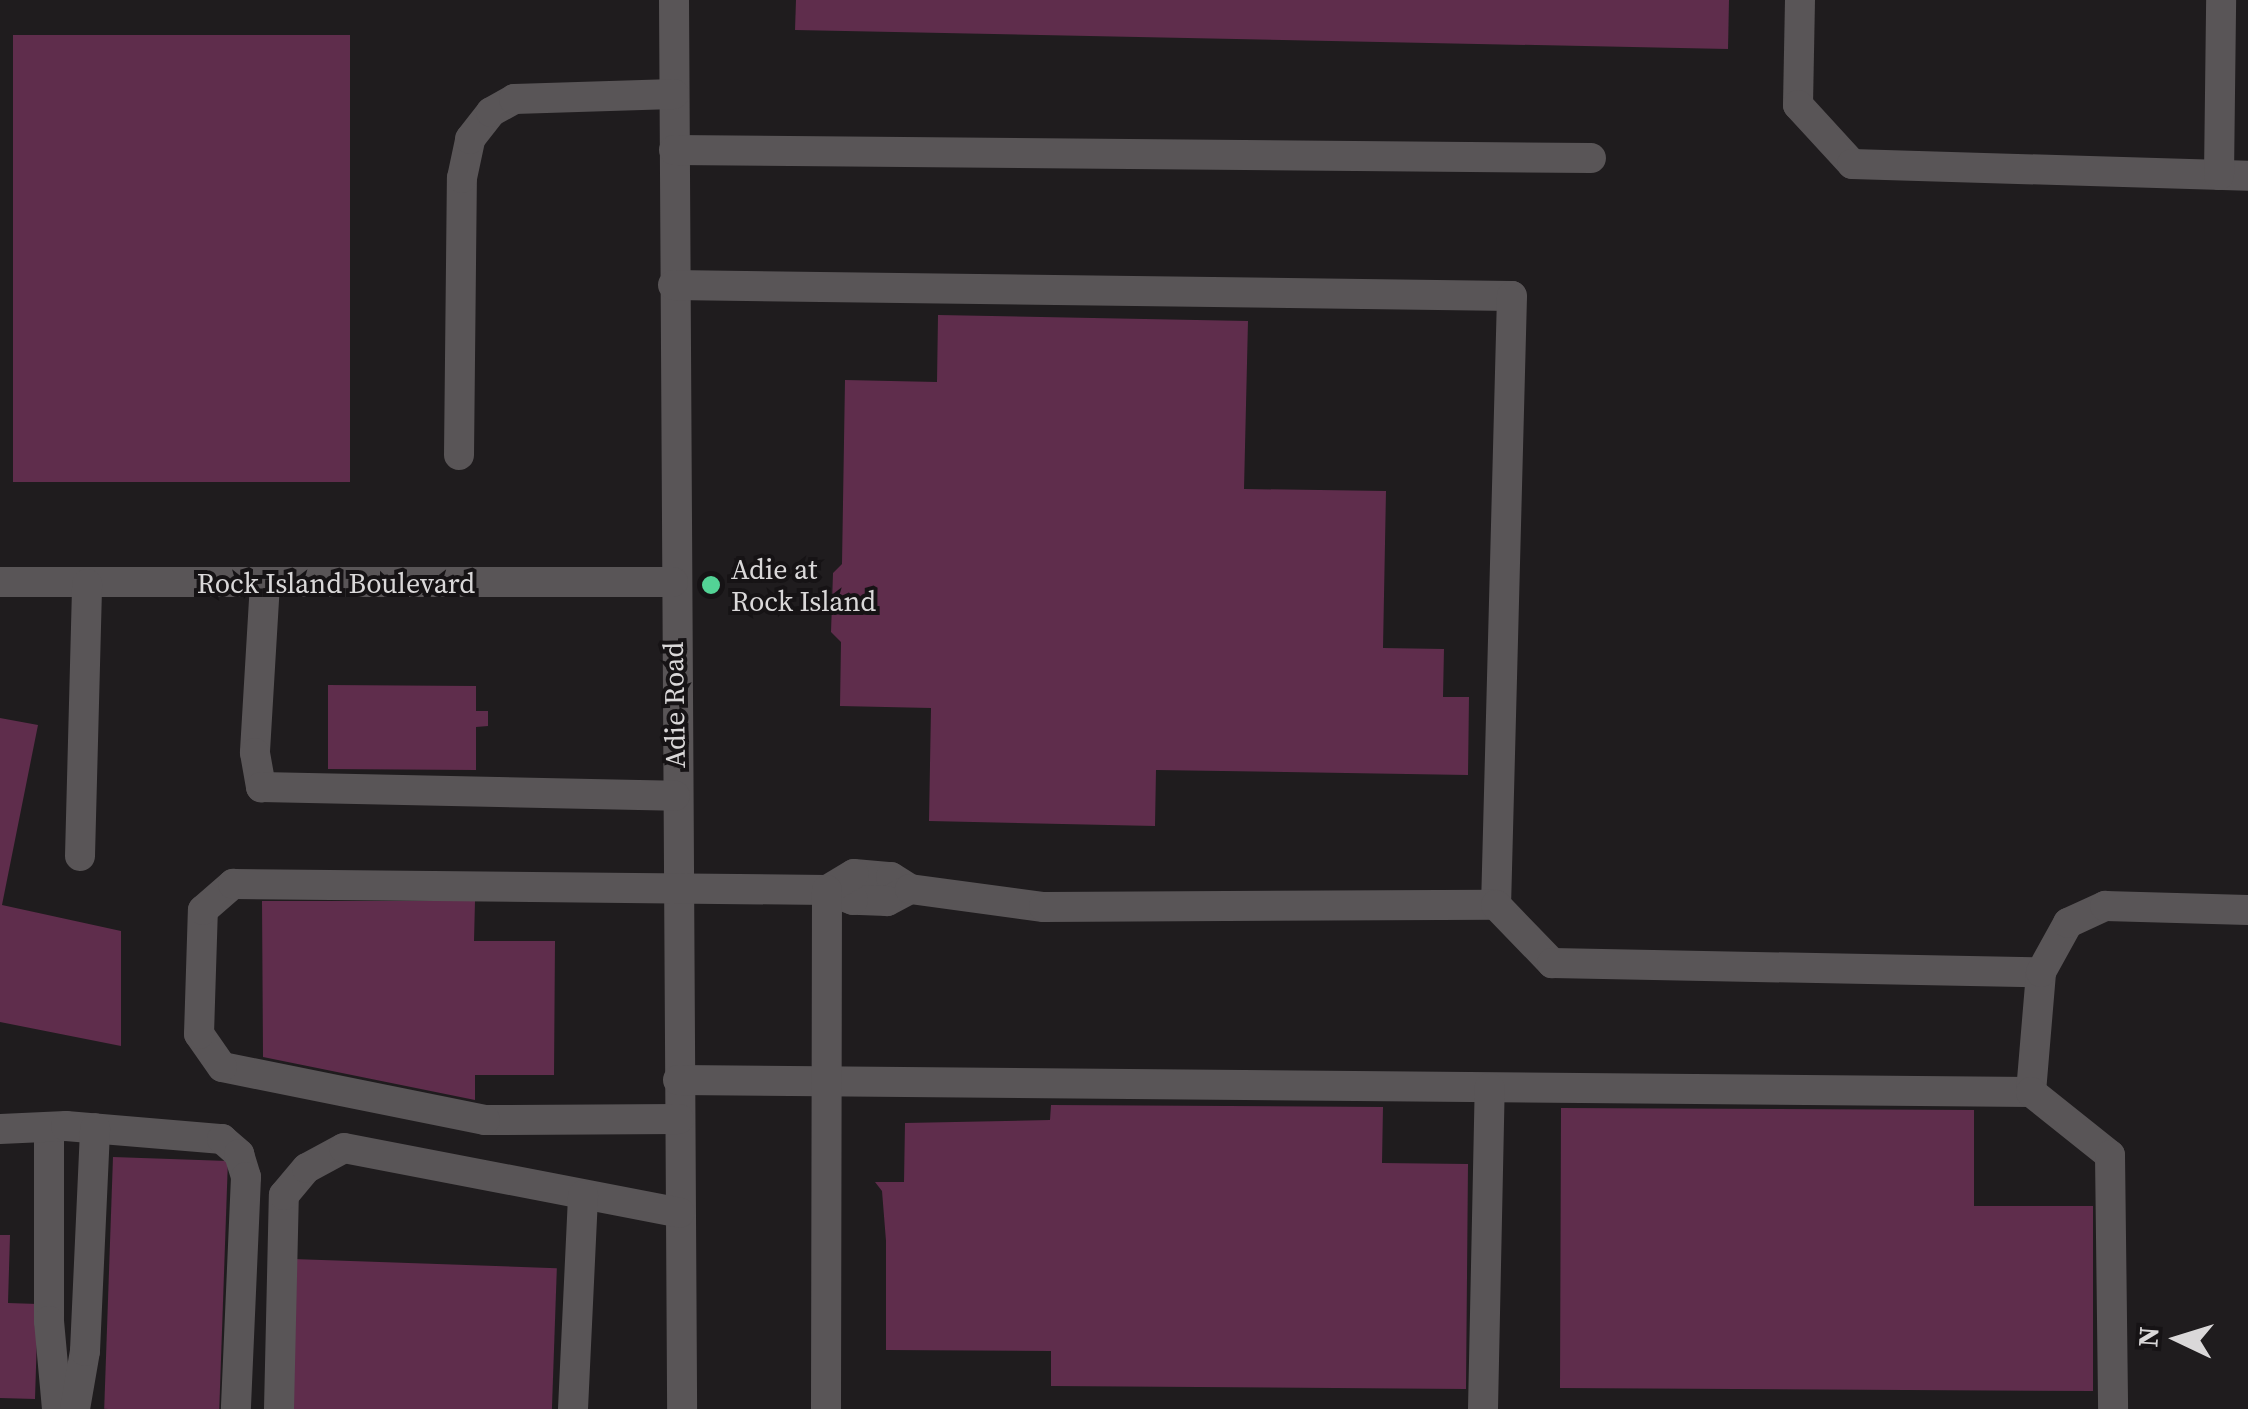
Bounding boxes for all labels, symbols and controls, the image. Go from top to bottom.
place label: Adie at Rock Island [731,552,876,618]
street label: Rock Island Boulevard [197,566,475,600]
marker: Adie at Rock Island [700,574,722,596]
street label: Adie Road [656,641,692,769]
north arrow [2128,1289,2228,1389]
text: N [2128,1325,2168,1348]

